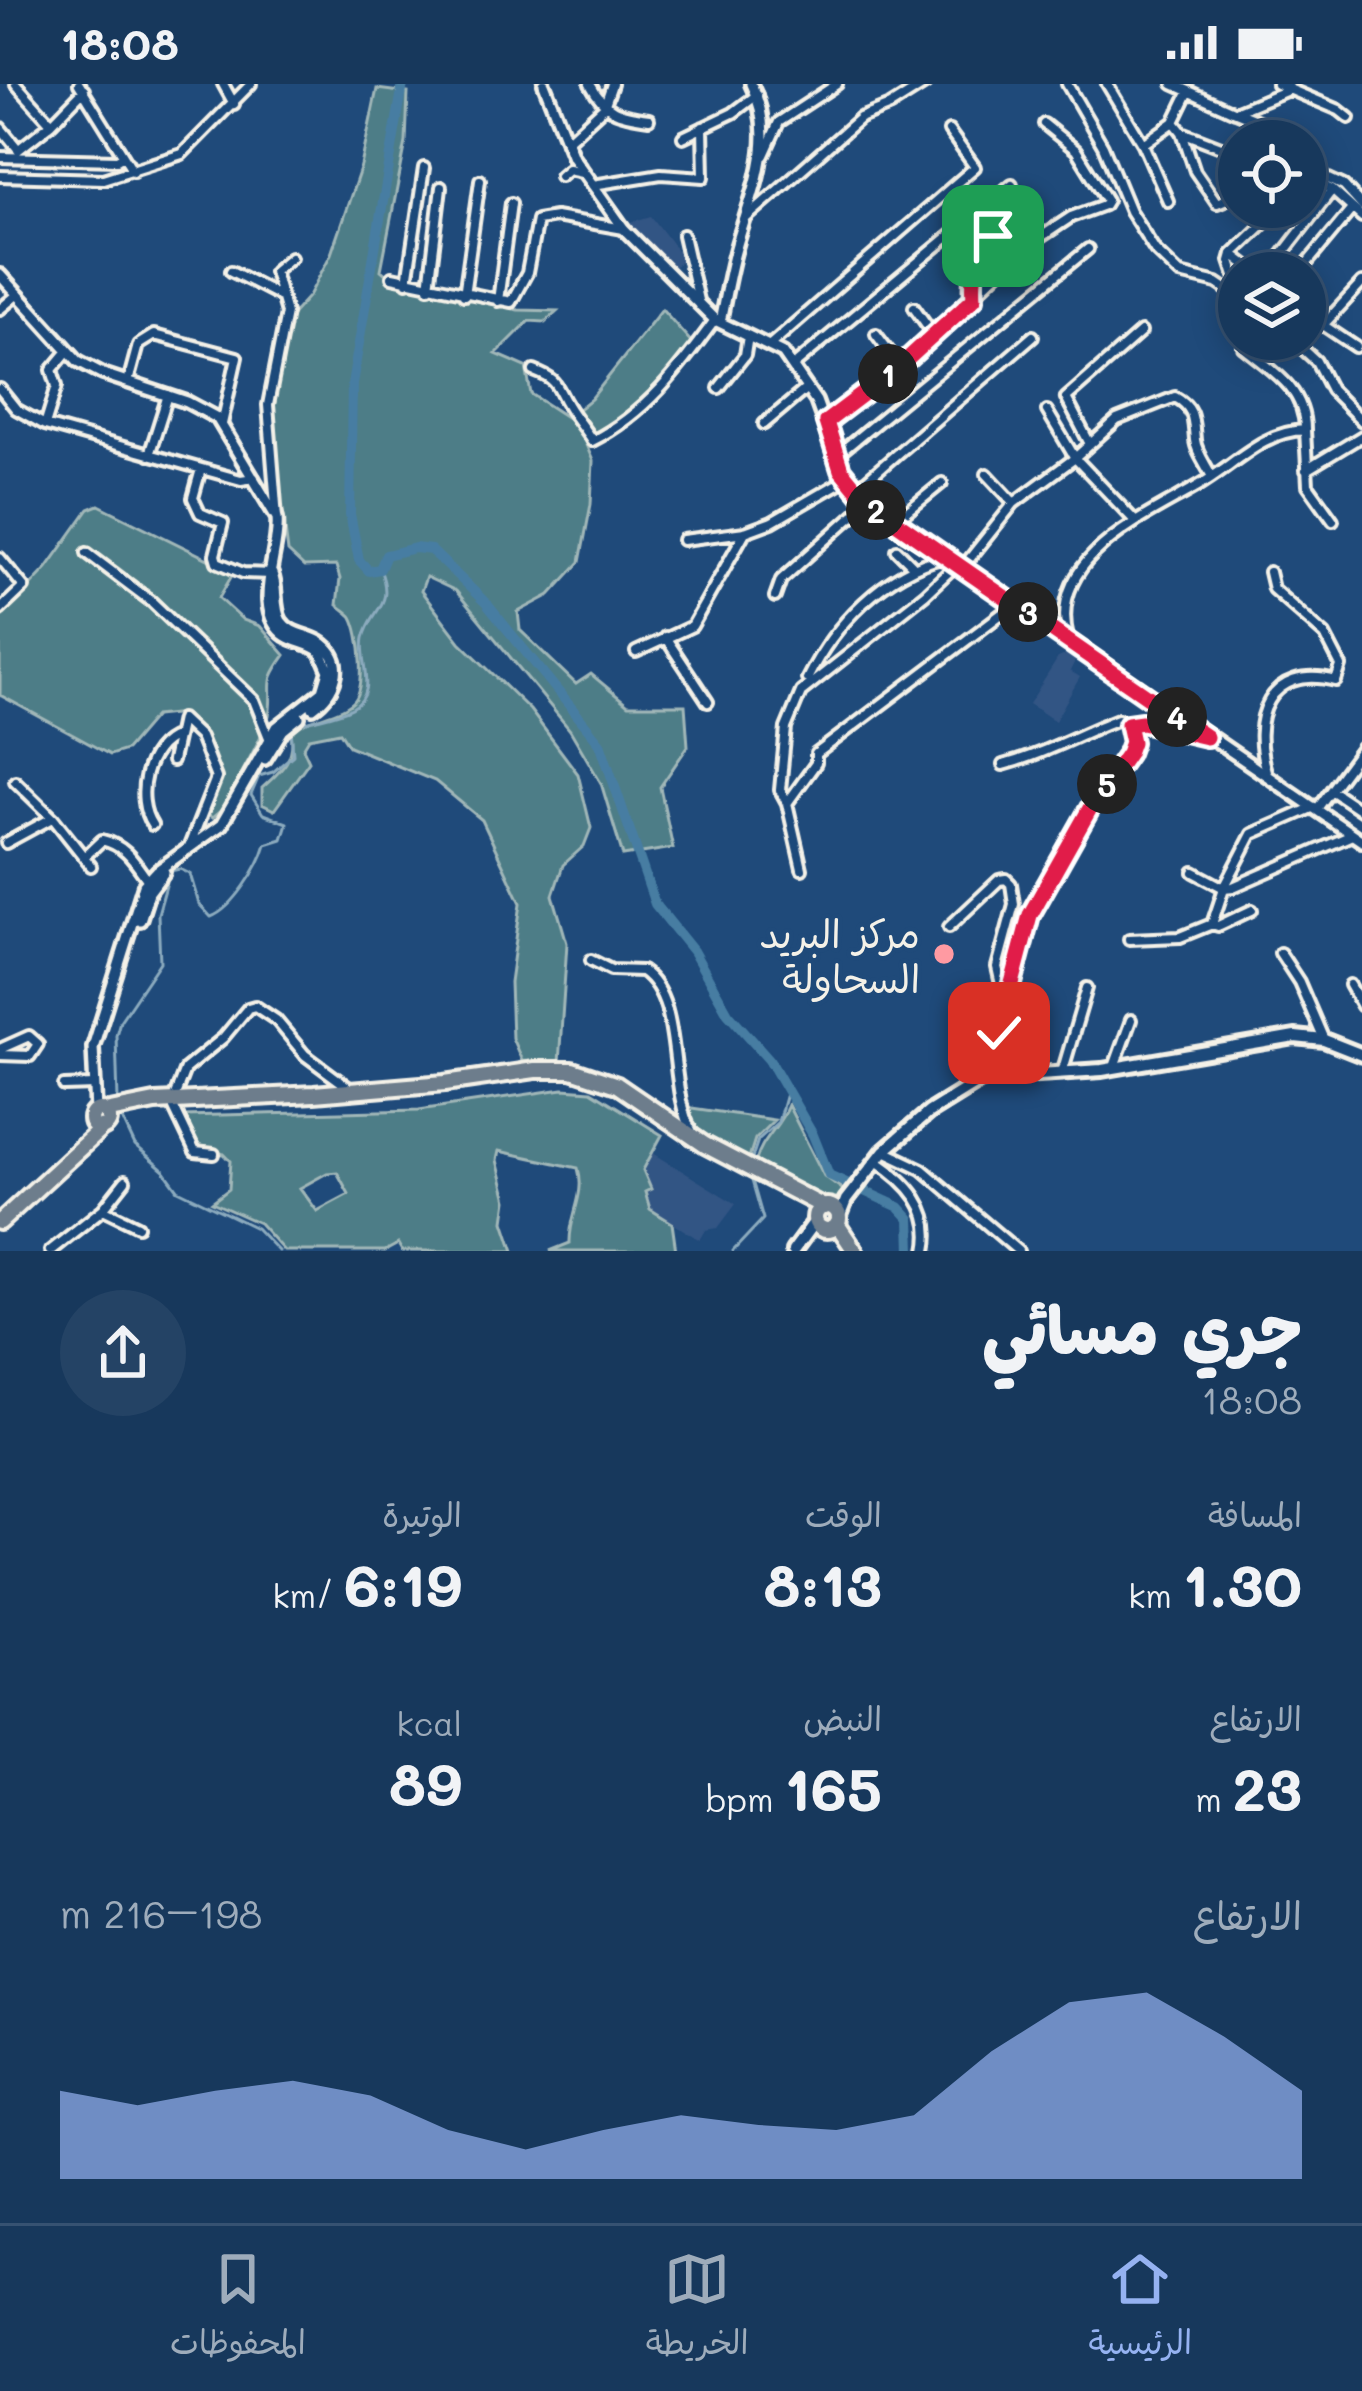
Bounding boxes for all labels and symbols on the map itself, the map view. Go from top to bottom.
pin [942,185,1044,287]
pin: 1 [858,344,918,404]
pin: 2 [846,480,906,540]
pin: 3 [998,582,1058,642]
pin: 4 [1147,687,1207,747]
pin: 5 [1077,754,1137,814]
place label: مركز البريد السحاولة [759,907,920,1003]
marker: مركز البريد السحاولة [931,941,957,967]
pin [948,982,1050,1084]

